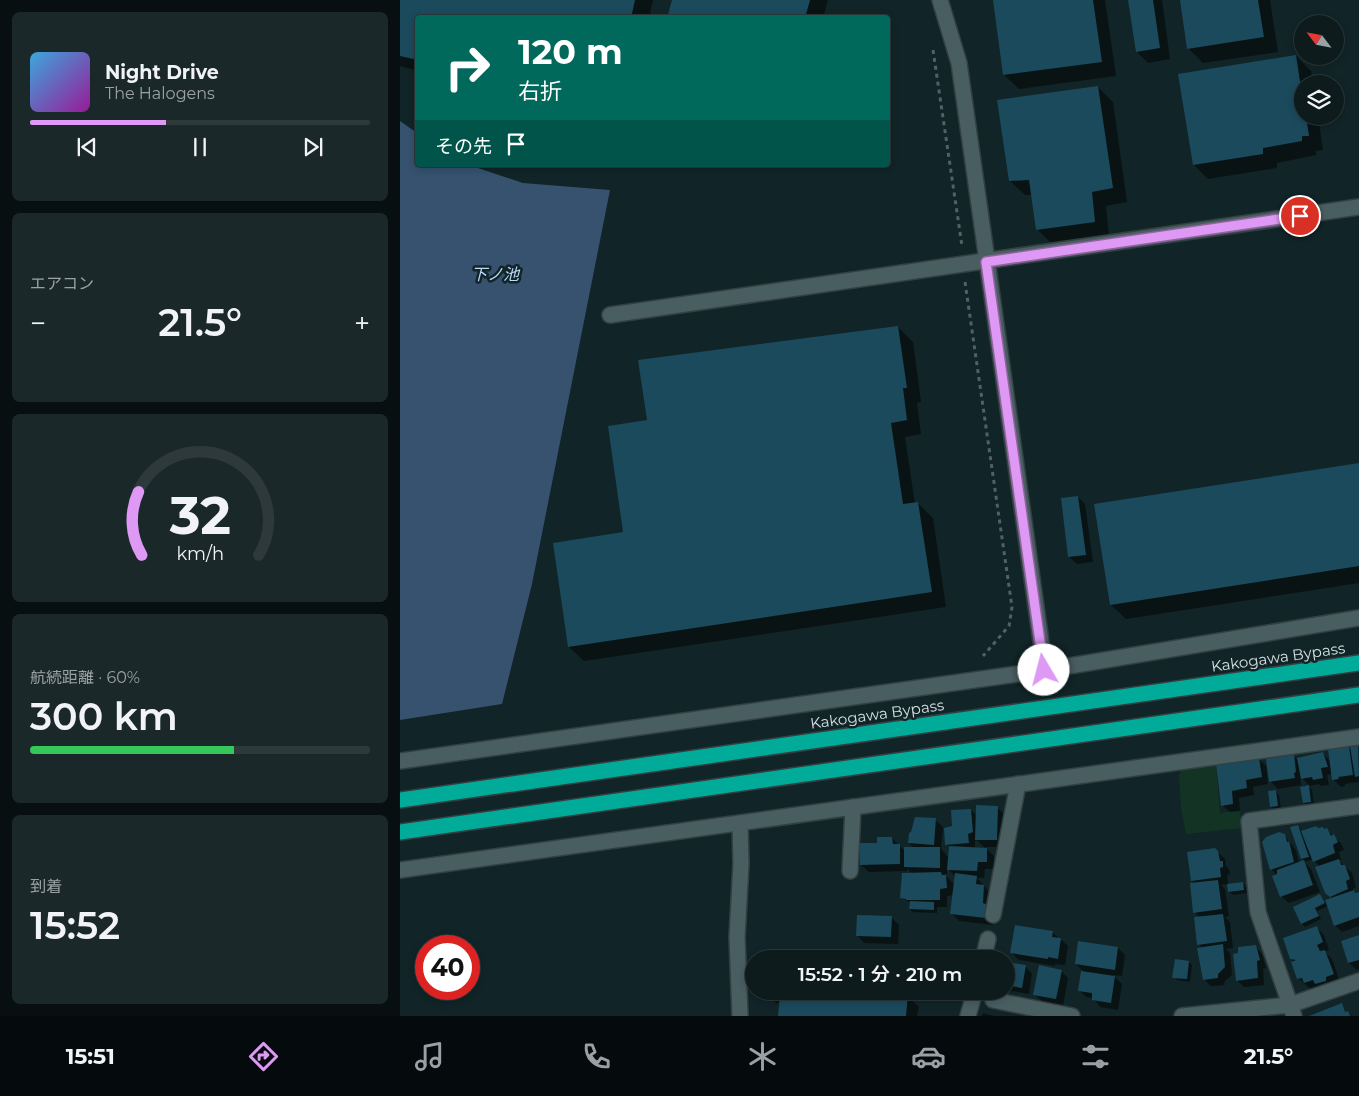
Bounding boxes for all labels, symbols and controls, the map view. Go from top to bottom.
north arrow [1294,15,1344,65]
map controls [1294,15,1344,125]
text: 120 m [518,30,623,73]
icon: right [435,35,500,100]
text: Night Drive [105,61,219,84]
button: layers [1294,75,1344,125]
text: 右折 [518,78,562,105]
text: The Halogens [105,84,215,103]
icon: arrive [502,130,530,158]
icon: previous [73,133,101,161]
icon: pause [186,133,214,161]
icon: next [299,133,327,161]
text: その先 [435,135,492,158]
pin [1279,195,1321,237]
icon: arrive [1286,202,1314,230]
water label: 下ノ池 [471,265,521,284]
text: エアコン [30,274,94,293]
text: 21.5° [158,299,242,346]
text: − [30,306,46,340]
text: + [354,306,370,340]
text: 32 [168,484,231,547]
text: km/h [176,543,224,564]
street label: Kakogawa Bypass [1210,638,1346,676]
position arrow [1017,643,1069,695]
text: 航続距離 · 60% [30,668,140,687]
text: 300 km [30,693,178,740]
street label: Kakogawa Bypass [809,695,945,733]
text: 到着 [30,877,62,896]
text: 15:52 [30,902,120,949]
speed limit sign: 40 [415,935,480,1000]
text: 15:52 · 1 分 · 210 m [798,963,962,986]
icon: directions [246,1039,281,1074]
icon: music [412,1039,447,1074]
icon: phone [579,1039,614,1074]
icon: climate [745,1039,780,1074]
icon: car [911,1039,946,1074]
icon: filters [1078,1039,1113,1074]
text: 15:51 [66,1043,115,1070]
text: 21.5° [1244,1043,1293,1070]

